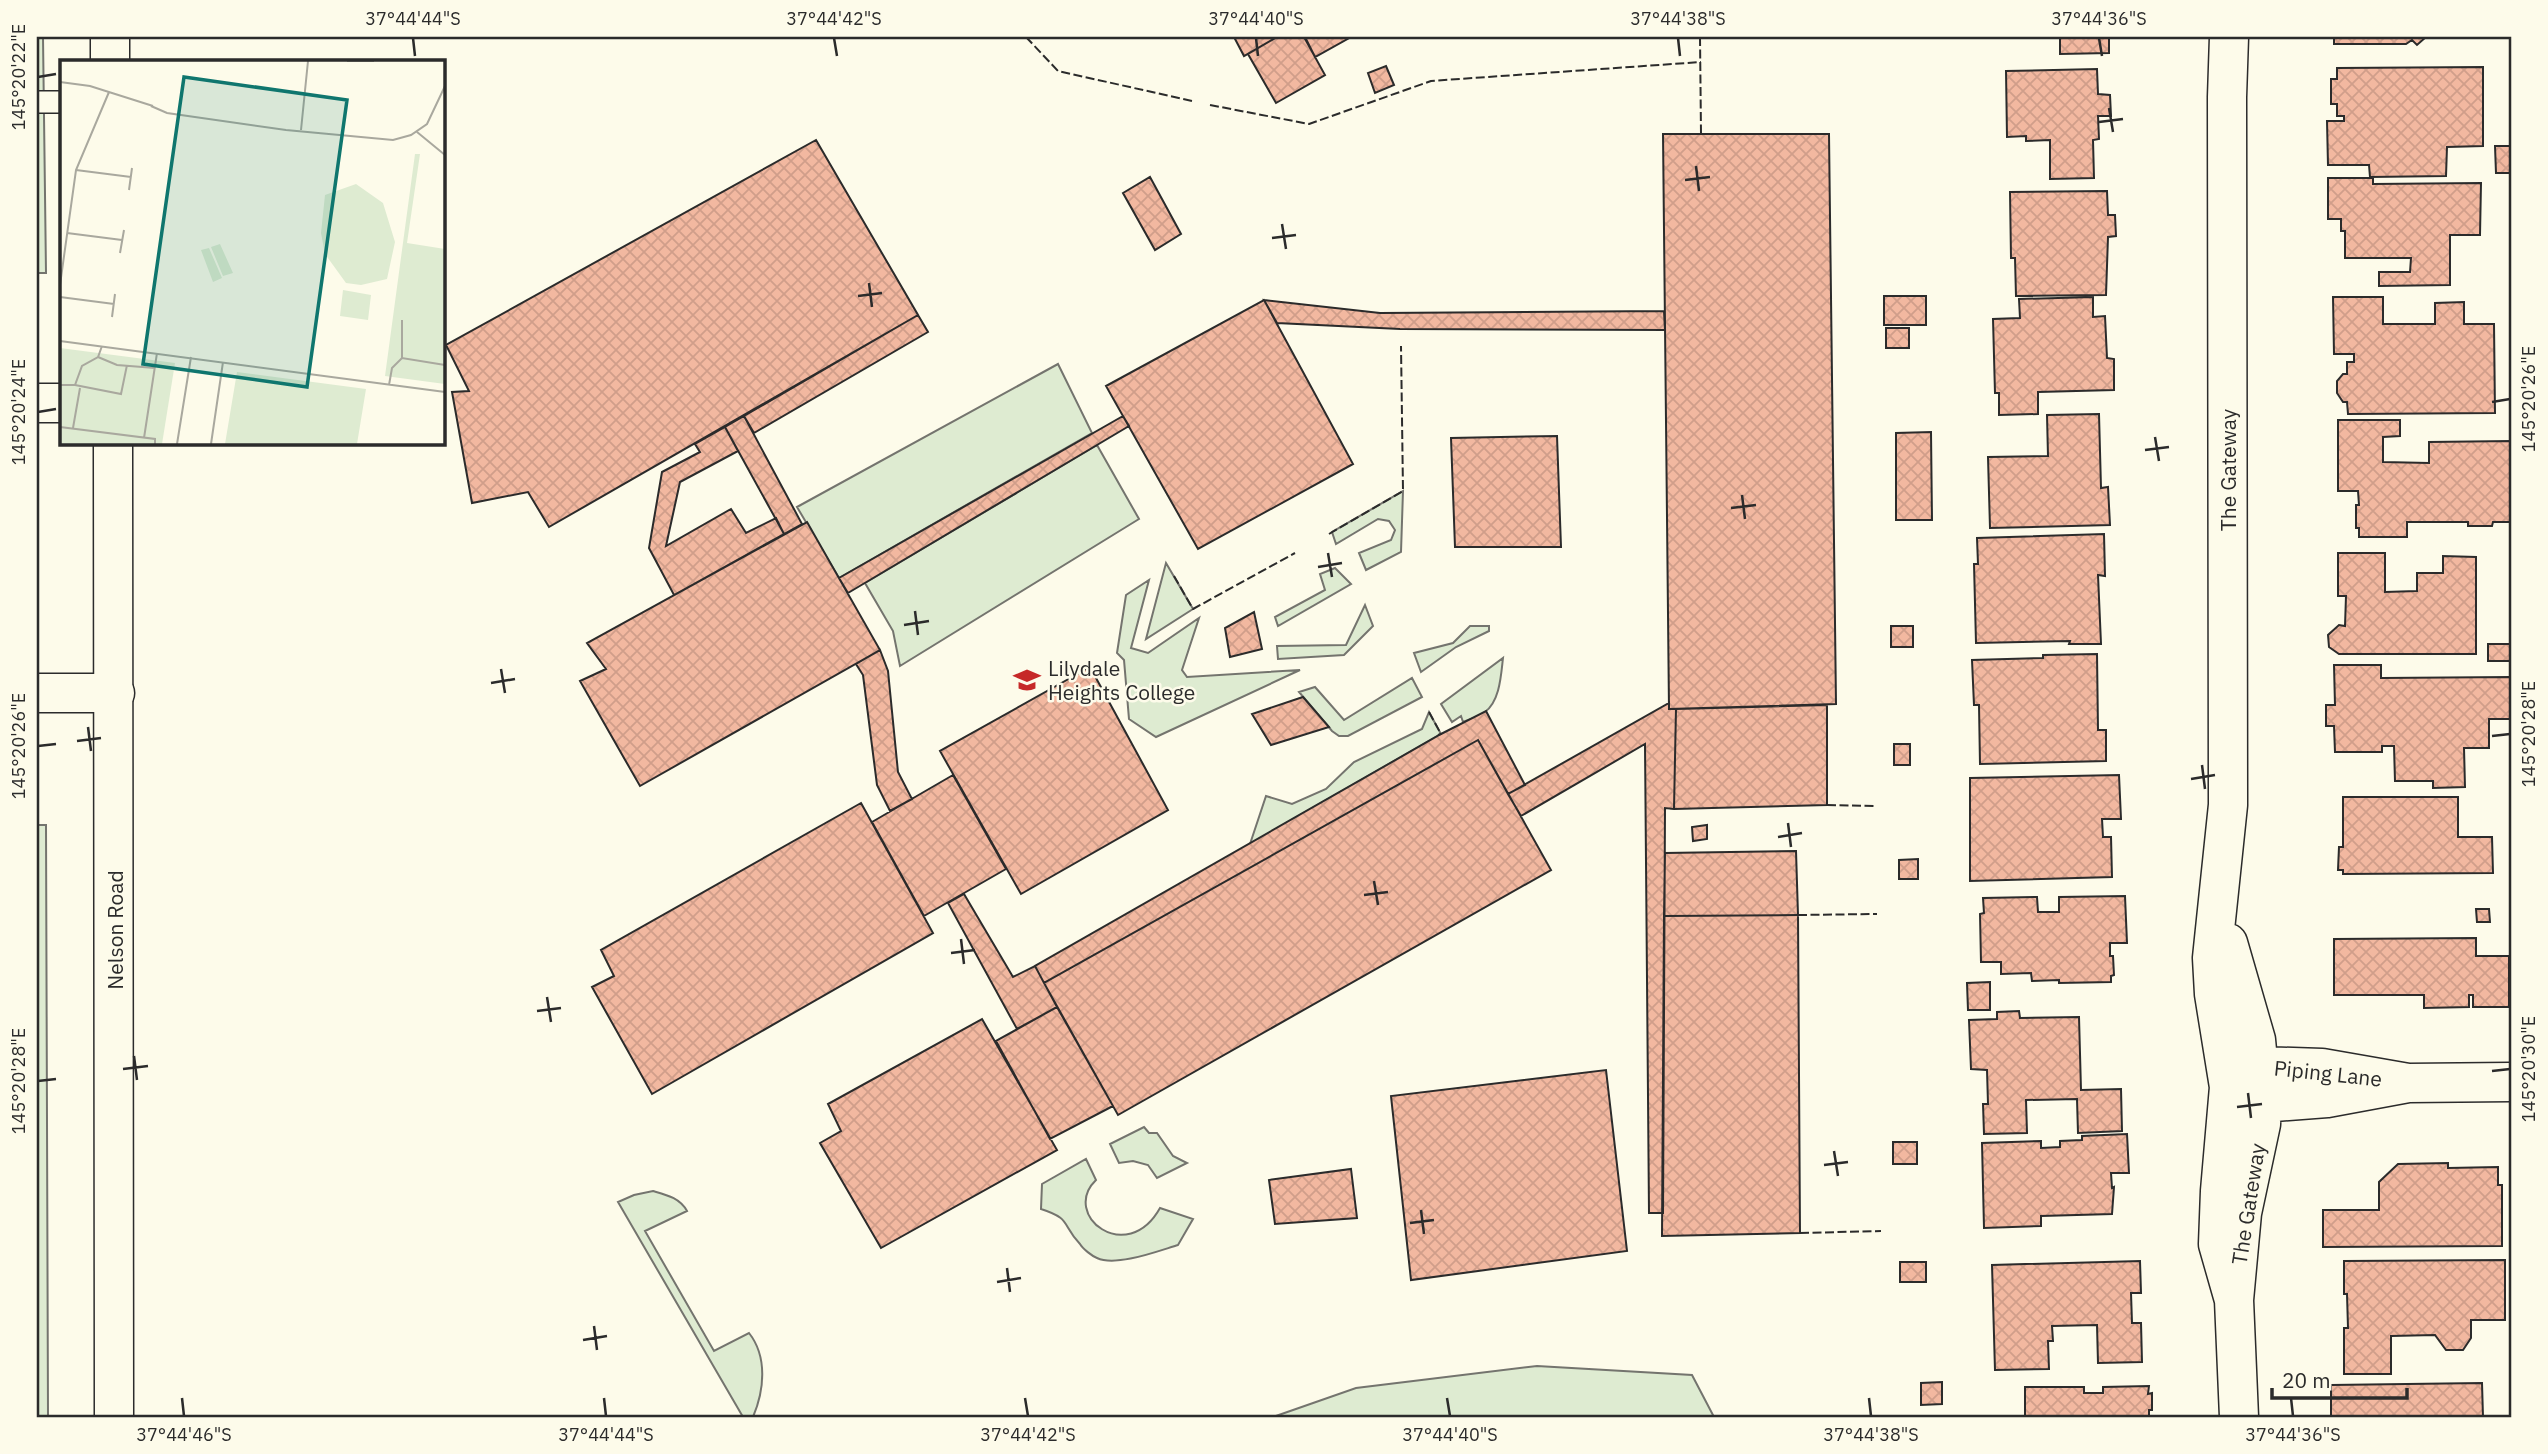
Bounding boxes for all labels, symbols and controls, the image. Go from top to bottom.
text: 37°44'44"S [365,7,461,30]
text: 37°44'42"S [786,7,882,30]
text: 37°44'40"S [1208,7,1304,30]
text: 37°44'38"S [1630,7,1726,30]
text: 37°44'36"S [2051,7,2147,30]
text: 145°20'22"E [7,24,30,130]
inset map [60,60,444,444]
text: 145°20'26"E [2517,346,2540,452]
text: 145°20'24"E [7,359,30,465]
street label: The Gateway [2214,408,2242,531]
place label: Lilydale Heights College [1048,654,1195,706]
school or university icon: Lilydale Heights College [1012,665,1042,695]
text: 145°20'28"E [2517,681,2540,787]
text: 145°20'26"E [7,693,30,799]
street label: Nelson Road [101,870,129,990]
text: 145°20'30"E [2517,1016,2540,1122]
text: 145°20'28"E [7,1028,30,1134]
street label: Piping Lane [2273,1053,2383,1093]
street label: The Gateway [2225,1141,2271,1267]
scale bar [2272,1356,2406,1400]
text: 20 m [2282,1366,2331,1394]
text: 37°44'46"S [136,1423,232,1446]
text: 37°44'44"S [558,1423,654,1446]
text: 37°44'42"S [980,1423,1076,1446]
text: 37°44'40"S [1402,1423,1498,1446]
text: 37°44'38"S [1823,1423,1919,1446]
text: 37°44'36"S [2245,1423,2341,1446]

